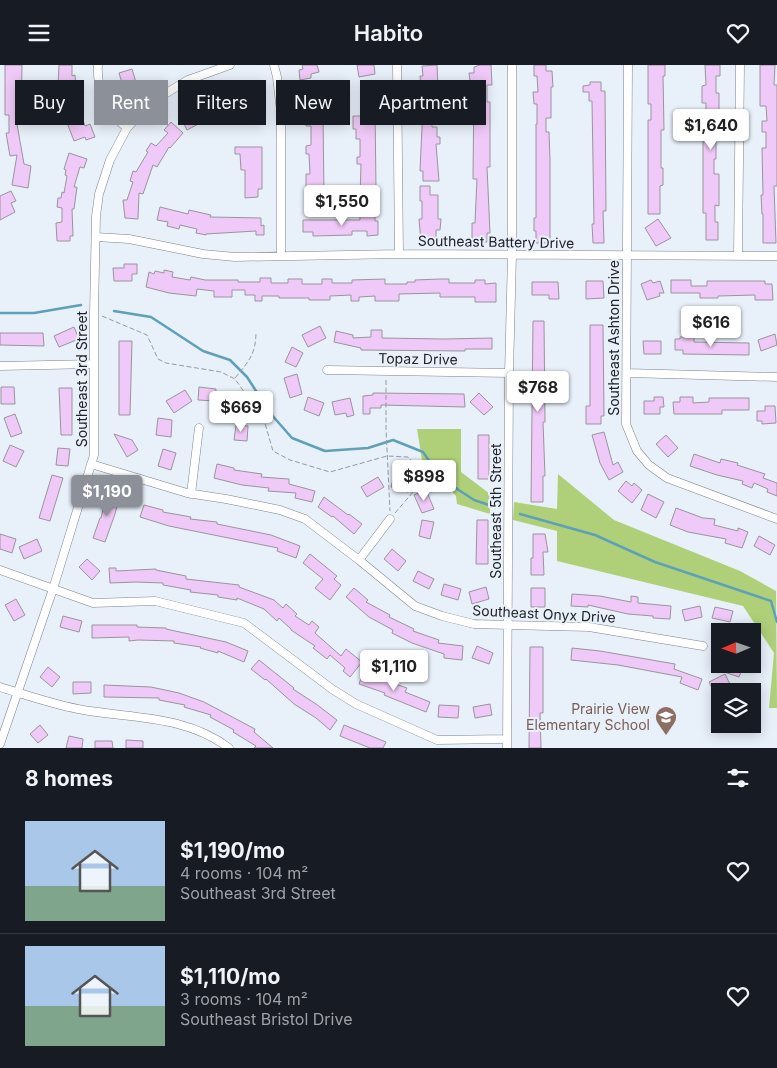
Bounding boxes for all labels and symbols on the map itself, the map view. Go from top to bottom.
pin: $1,640 [670,109,752,151]
pin: $1,550 [301,185,383,227]
street label: Southeast Battery Drive [418,232,574,251]
street label: Southeast Ashton Drive [605,260,622,416]
pin: $616 [681,305,741,348]
street label: Southeast 3rd Street [73,310,90,447]
street label: Topaz Drive [378,349,458,368]
pin: $768 [508,371,568,413]
pin: $669 [211,391,271,433]
street label: Southeast 5th Street [487,443,504,579]
pin: $898 [394,459,454,502]
pin: $1,190 [66,475,148,517]
street label: Southeast Onyx Drive [472,601,616,626]
north arrow [711,623,761,673]
pin: $1,110 [353,649,435,692]
place label: Prairie View Elementary School [526,700,650,733]
school or university icon: Prairie View Elementary School [654,705,678,736]

